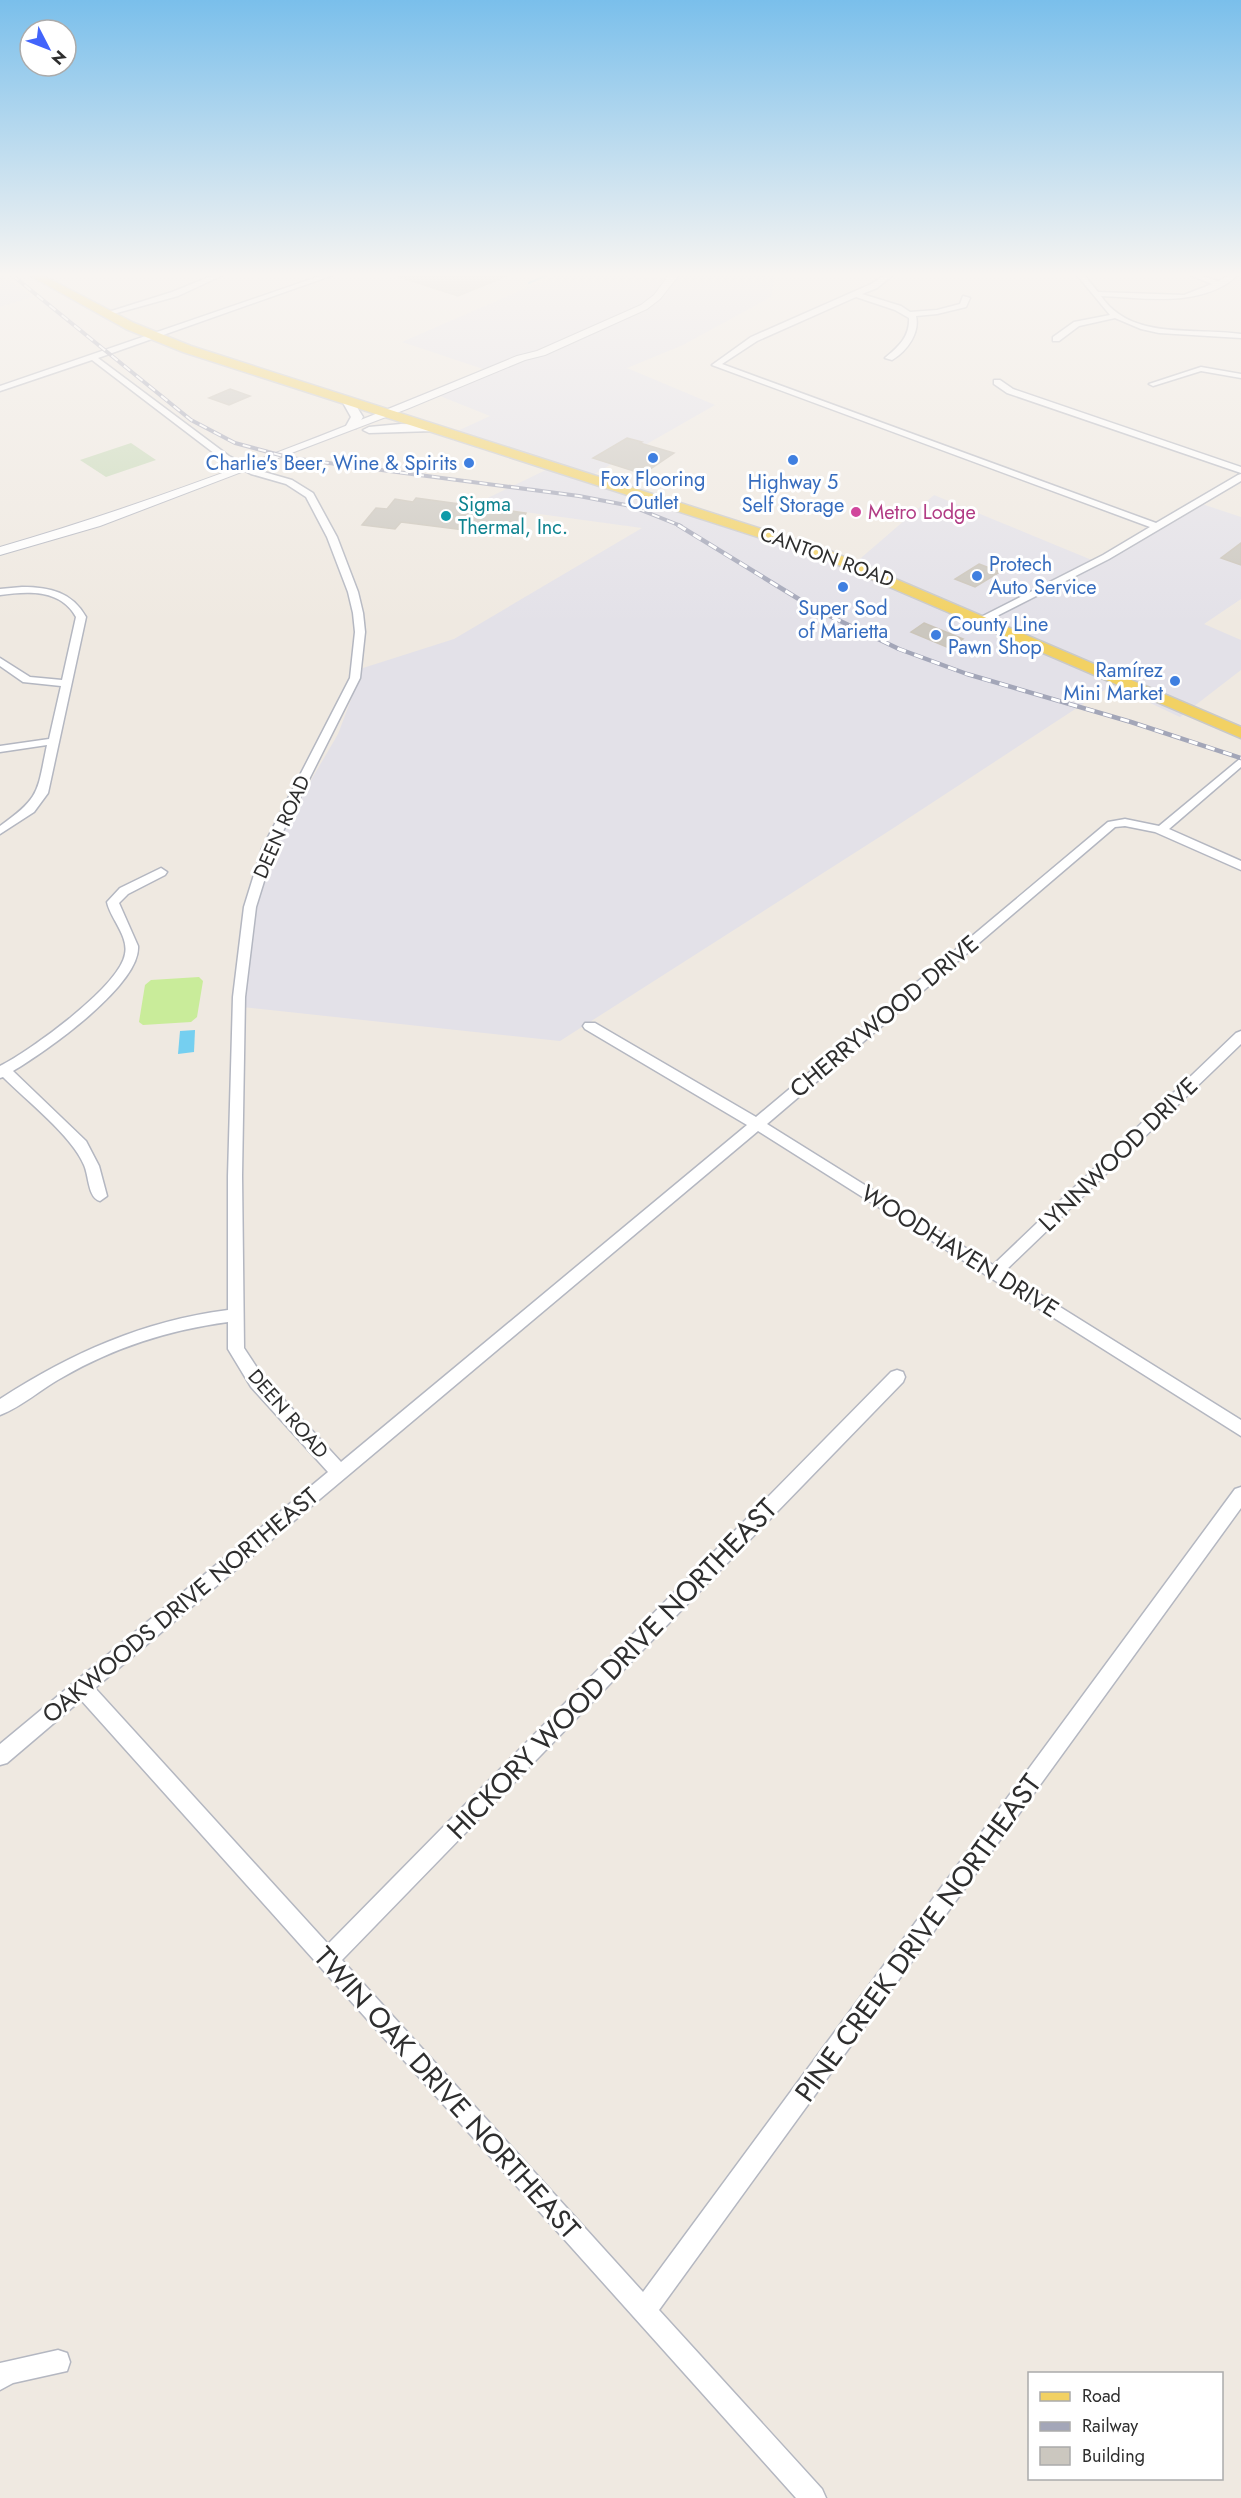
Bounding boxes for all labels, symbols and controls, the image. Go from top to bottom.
north arrow [18,18,78,78]
text: N [46,45,72,70]
place label: Charlie's Beer, Wine & Spirits [206,449,457,478]
marker: Fox Flooring Outlet [646,451,660,465]
marker: Highway 5 Self Storage [786,453,800,467]
marker: Charlie's Beer, Wine & Spirits [462,456,476,470]
place label: Fox Flooring Outlet [601,465,705,517]
place label: Highway 5 Self Storage [742,468,844,520]
place label: Sigma Thermal, Inc. [458,490,568,542]
place label: Metro Lodge [868,498,976,527]
marker: Metro Lodge [849,505,863,519]
marker: Sigma Thermal, Inc. [439,509,453,523]
street label: CANTON ROAD [756,519,898,595]
place label: Protech Auto Service [989,550,1097,602]
marker: Protech Auto Service [970,569,984,583]
marker: Super Sod of Marietta [836,580,850,594]
place label: Super Sod of Marietta [798,594,888,646]
place label: County Line Pawn Shop [948,610,1048,662]
marker: County Line Pawn Shop [929,628,943,642]
place label: Ramírez Mini Market [1064,656,1163,708]
marker: Ramírez Mini Market [1168,674,1182,688]
street label: DEEN ROAD [246,771,318,883]
street label: CHERRYWOOD DRIVE [782,926,986,1106]
street label: LYNNWOOD DRIVE [1031,1069,1205,1239]
street label: WOODHAVEN DRIVE [854,1176,1066,1326]
street label: DEEN ROAD [241,1363,335,1465]
street label: OAKWOODS DRIVE NORTHEAST [34,1479,326,1731]
street label: HICKORY WOOD DRIVE NORTHEAST [437,1489,787,1849]
street label: PINE CREEK DRIVE NORTHEAST [785,1766,1051,2110]
street label: TWIN OAK DRIVE NORTHEAST [304,1938,590,2248]
legend [1028,2372,1223,2480]
text: Road [1082,2383,1121,2409]
text: Railway [1082,2413,1138,2439]
text: Building [1082,2443,1145,2469]

